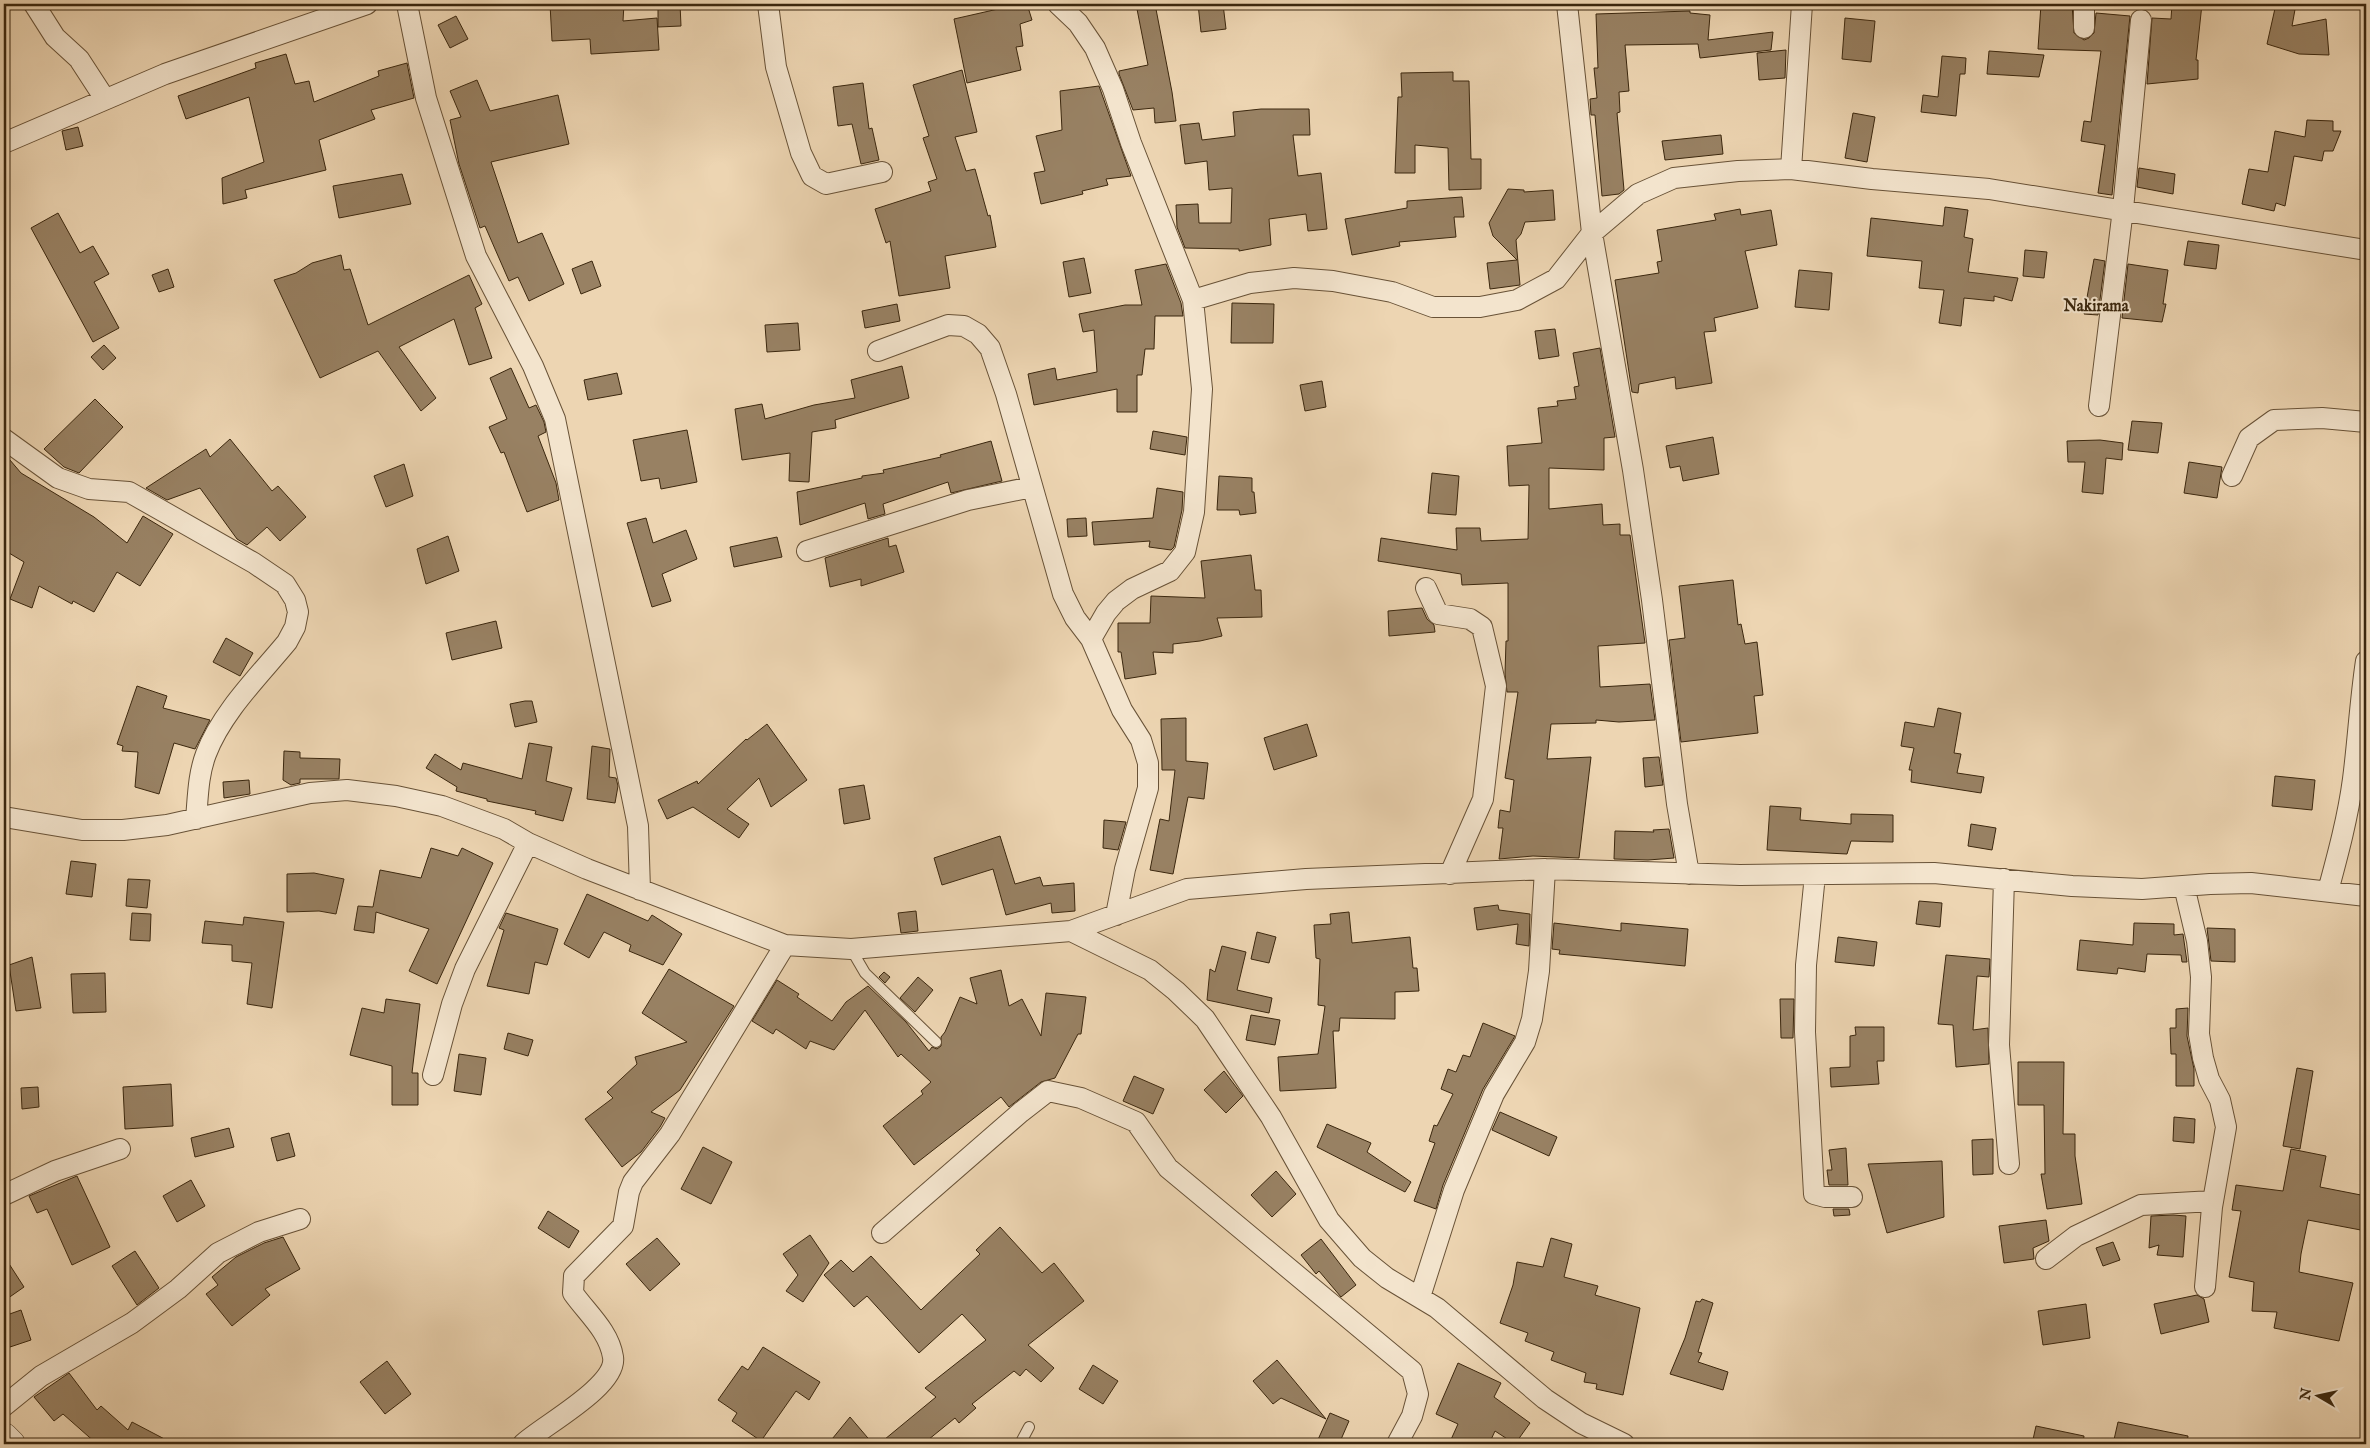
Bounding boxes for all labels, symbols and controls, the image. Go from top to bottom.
district label: Nakirama [2062,297,2130,317]
north arrow [2292,1370,2342,1420]
text: N [2296,1387,2316,1403]

